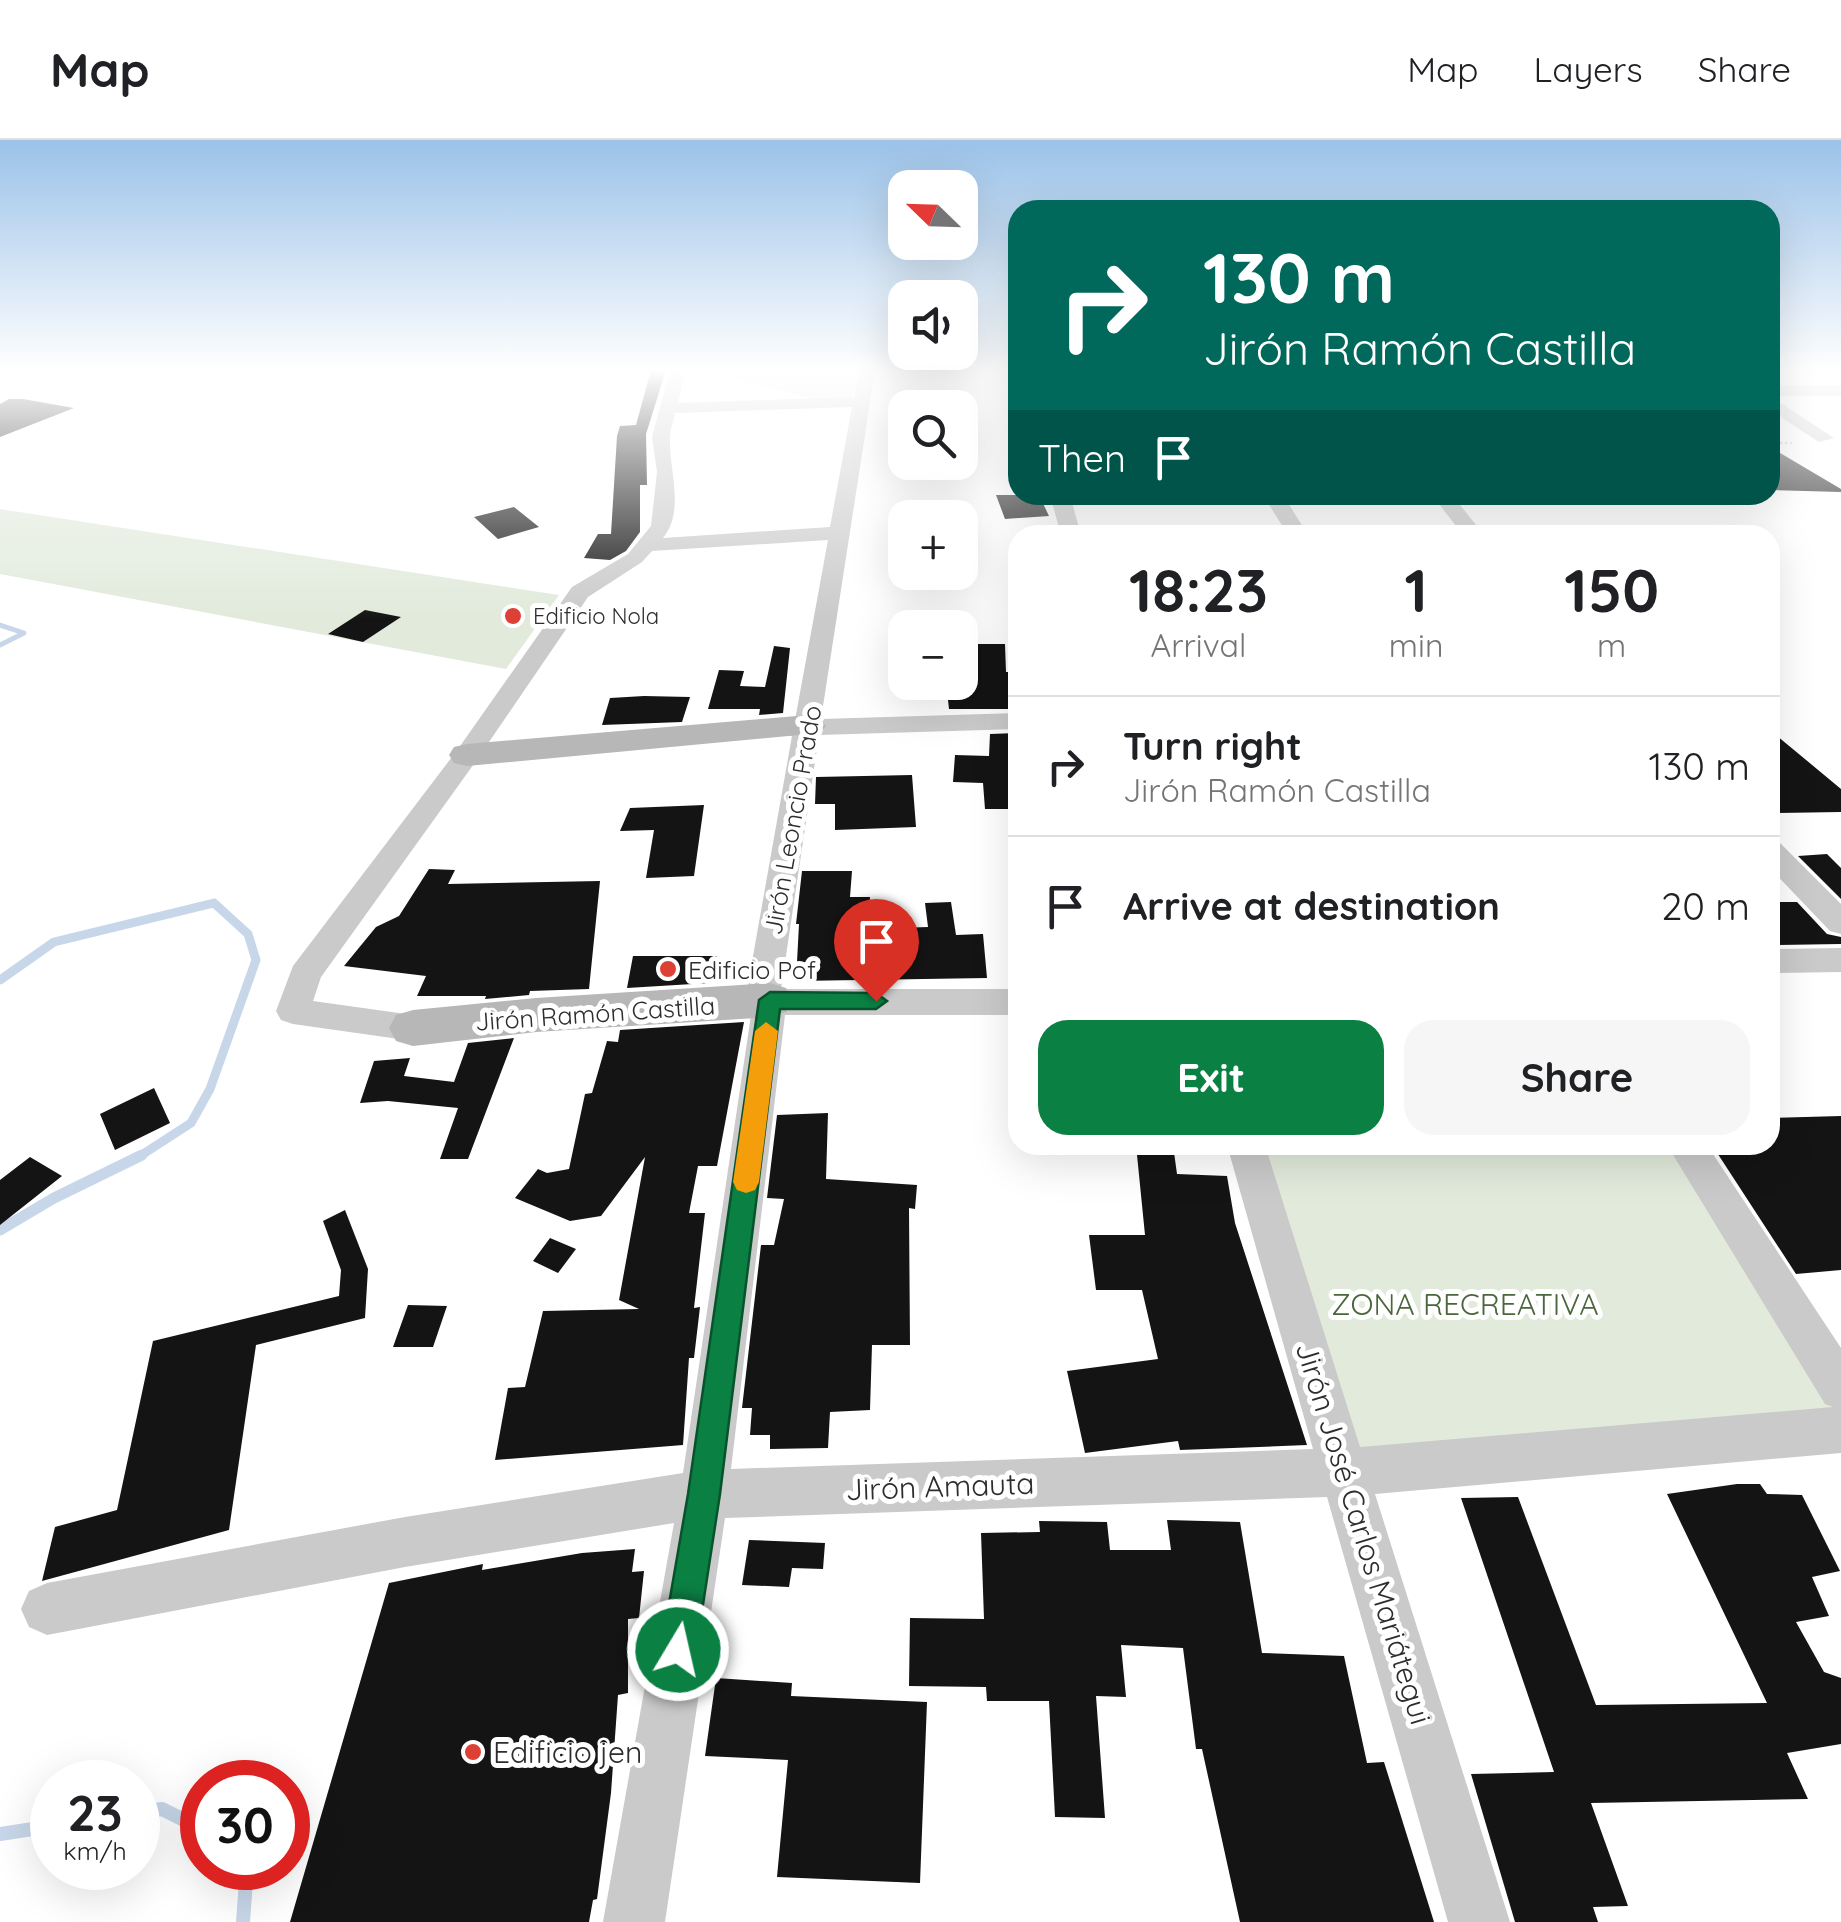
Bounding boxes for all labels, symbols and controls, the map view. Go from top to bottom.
text: Map [50,39,150,99]
text: Map [1407,47,1479,91]
text: Layers [1534,47,1643,91]
text: Share [1698,47,1791,91]
north arrow [888,170,978,260]
map controls [888,170,978,700]
text: 130 m [1203,233,1395,321]
icon: right [1038,240,1168,370]
button: sound [888,280,978,370]
text: Jirón Ramón Castilla [1203,320,1636,376]
button: search [888,390,978,480]
icon: arrive [1146,430,1201,485]
text: Then [1038,434,1126,482]
button: + [888,500,978,590]
text: 18:23 [1129,552,1268,627]
text: 1 [1404,552,1428,627]
text: 150 [1564,552,1659,627]
place label: Edificio Nola [533,602,659,630]
marker: Edificio Nola [502,605,524,627]
button: − [888,610,978,700]
text: Arrival [1151,625,1246,665]
text: min [1389,625,1443,665]
text: m [1597,625,1626,665]
street label: Jirón Leoncio Prado [757,703,827,937]
text: Turn right [1123,722,1302,770]
icon: right [1038,739,1093,794]
text: 130 m [1648,742,1750,790]
text: Jirón Ramón Castilla [1123,770,1431,810]
icon: arrive [1038,879,1093,934]
text: Arrive at destination [1123,882,1500,930]
text: 20 m [1661,882,1750,930]
pin [834,899,919,1002]
icon: arrive [849,914,904,969]
place label: Edificio Pof [688,954,816,985]
marker: Edificio Pof [657,958,679,980]
street label: Jirón Ramón Castilla [474,989,716,1037]
button: Exit [1038,1020,1384,1135]
button: Share [1404,1020,1750,1135]
park label: ZONA RECREATIVA [1331,1285,1599,1323]
street label: Jirón José Carlos Mariátegui [1288,1337,1440,1729]
street label: Jirón Amauta [845,1464,1035,1508]
position arrow [626,1598,730,1702]
place label: Edificio jen [493,1733,642,1771]
marker: Edificio jen [462,1741,484,1763]
speed limit sign: 30 [180,1760,310,1890]
text: 23 [67,1781,123,1844]
text: km/h [63,1835,127,1866]

